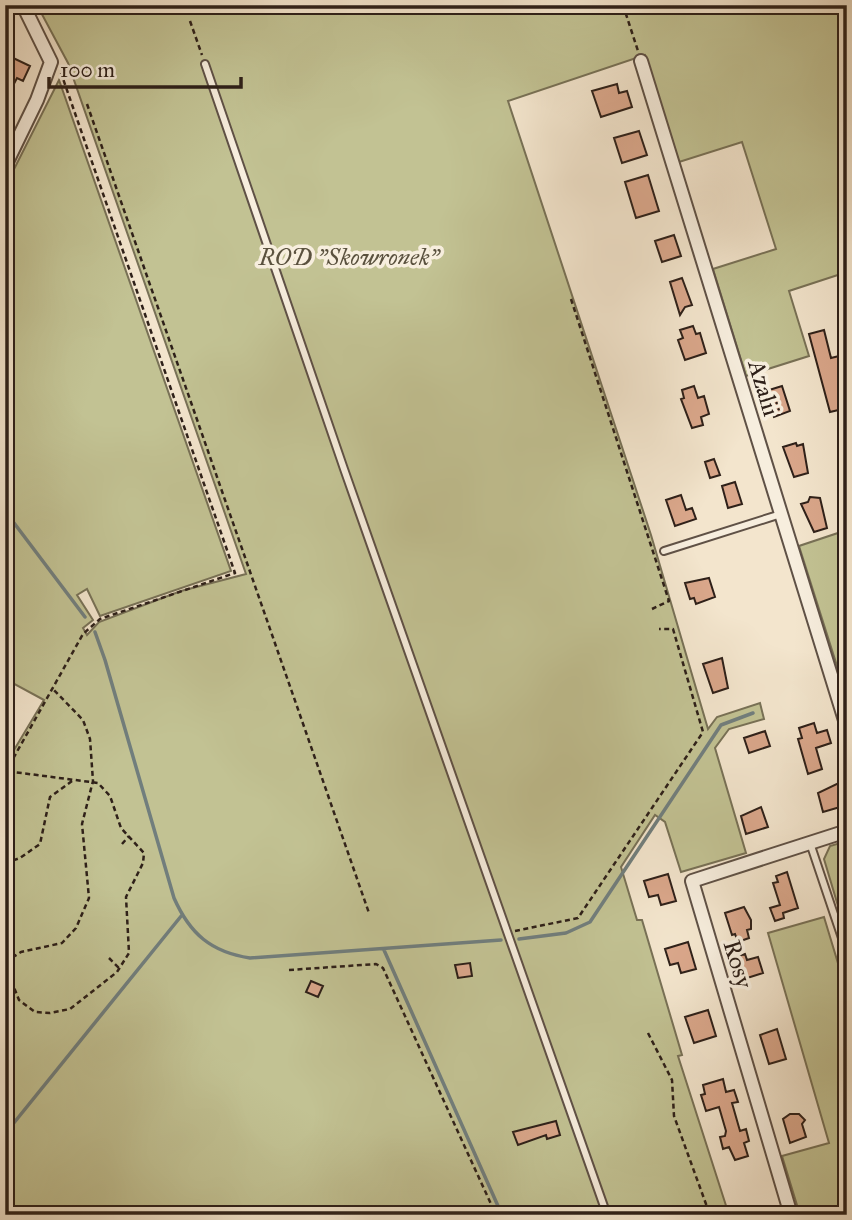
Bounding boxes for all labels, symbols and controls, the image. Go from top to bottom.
scale bar [49,46,242,90]
text: 100 m [60,57,115,83]
park label: ROD "Skowronek" [258,242,442,272]
street label: Azalii [741,355,787,420]
street label: Rosy [716,936,760,993]

